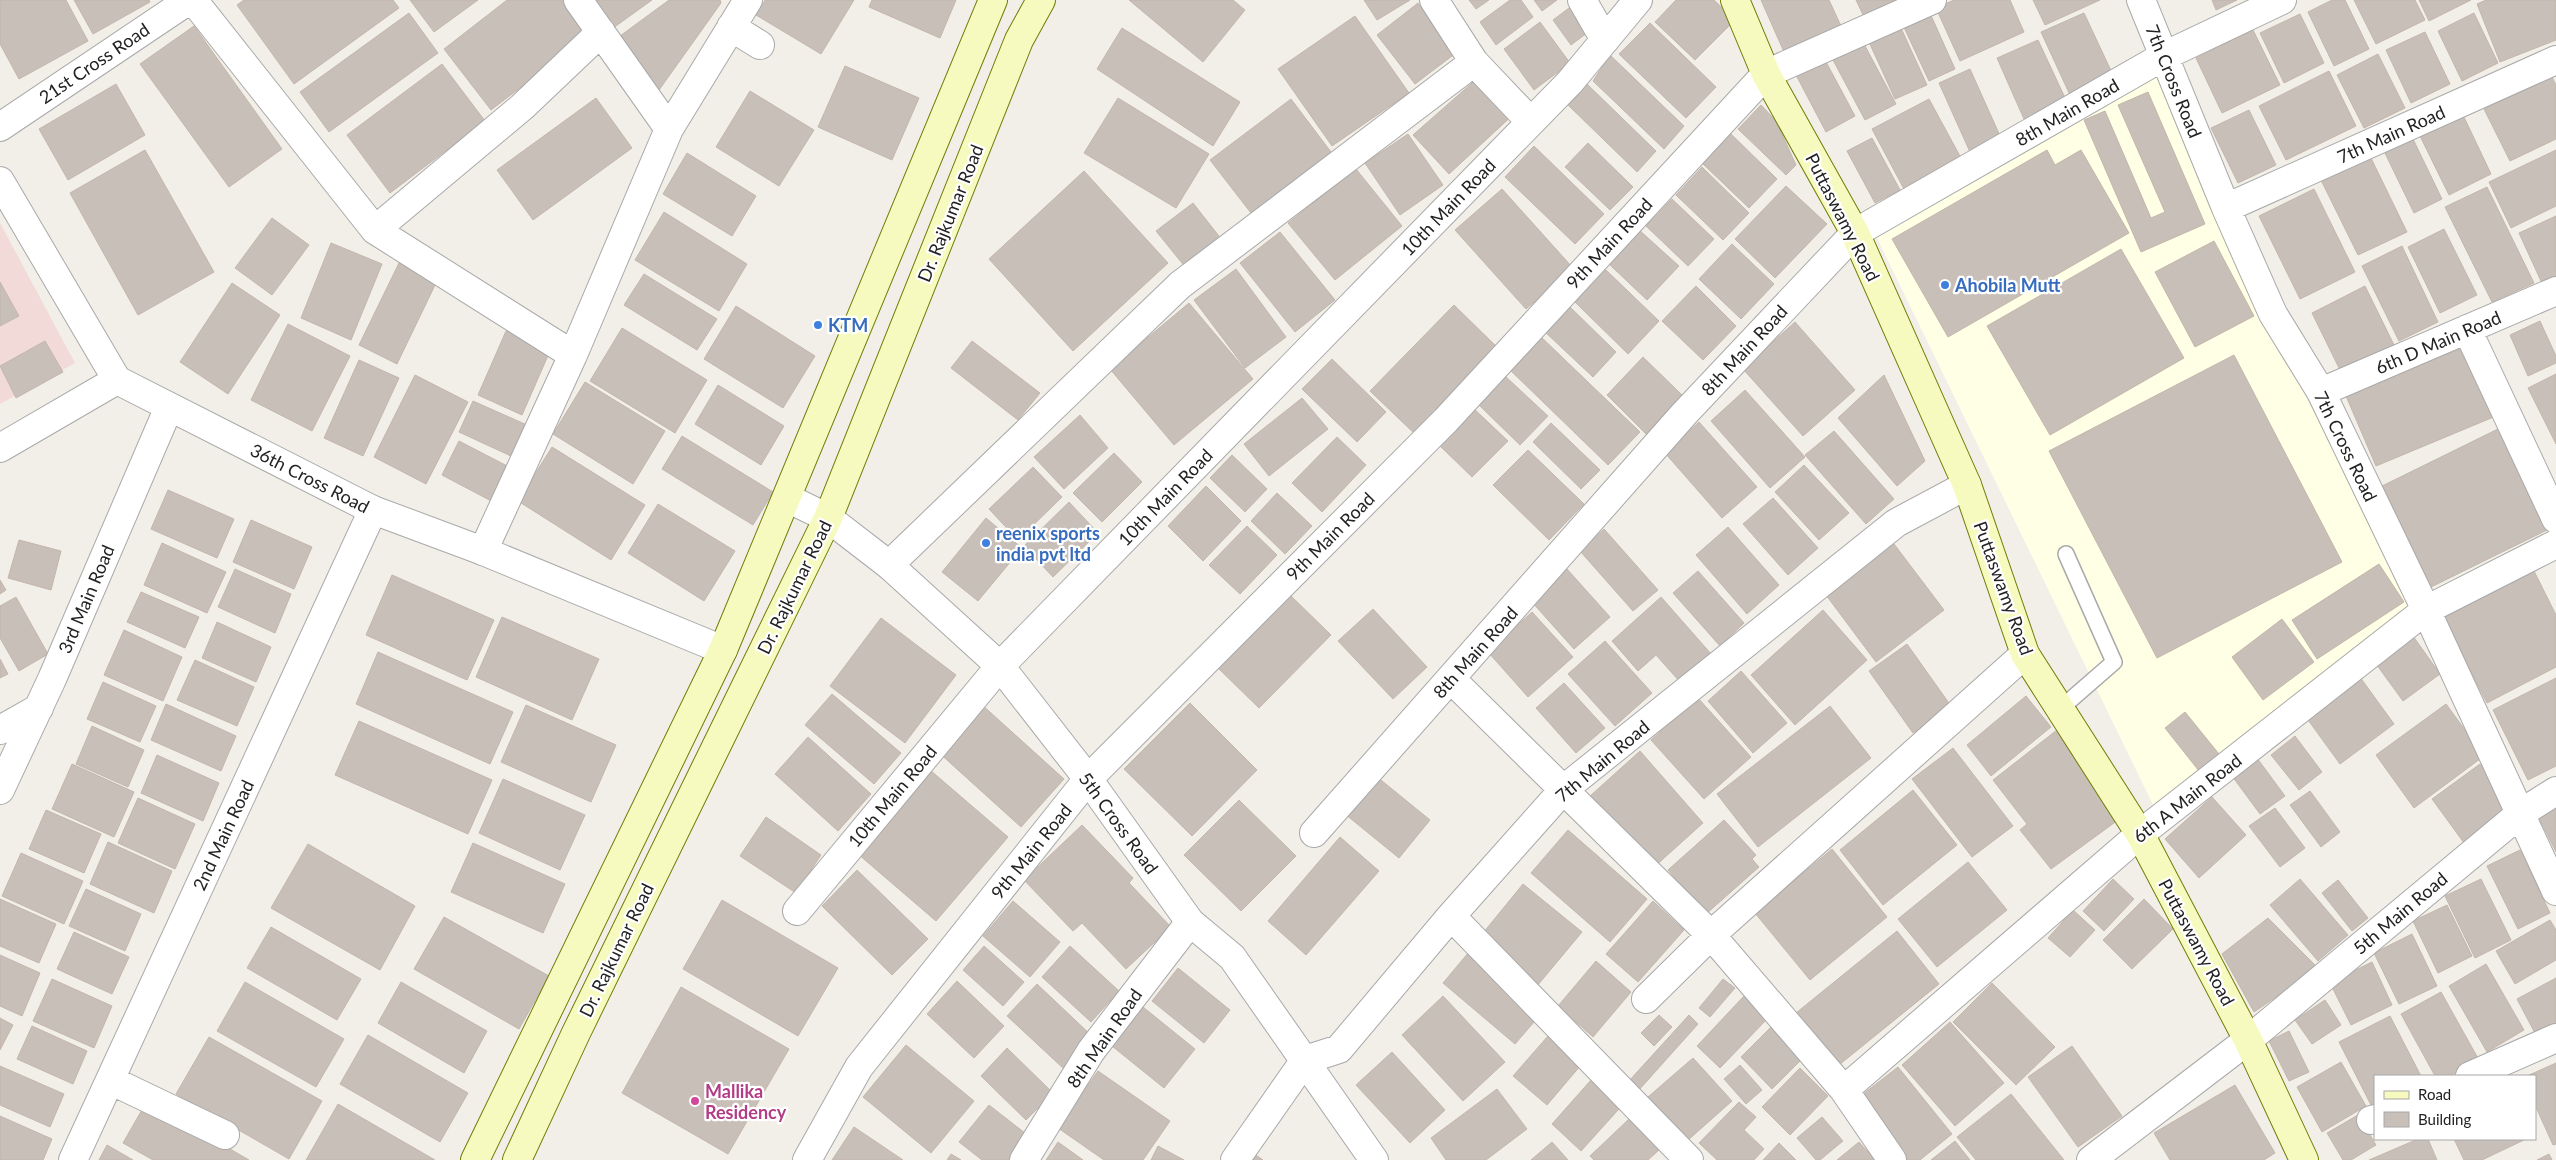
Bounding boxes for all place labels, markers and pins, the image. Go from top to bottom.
place label: Ahobila Mutt [1954,274,2061,296]
marker: Ahobila Mutt [1939,279,1951,291]
place label: KTM [828,314,868,336]
marker: KTM [812,319,824,331]
place label: reenix sports india pvt ltd [996,522,1100,565]
marker: reenix sports india pvt ltd [980,537,992,549]
place label: Mallika Residency [705,1080,787,1123]
marker: Mallika Residency [689,1095,701,1107]

